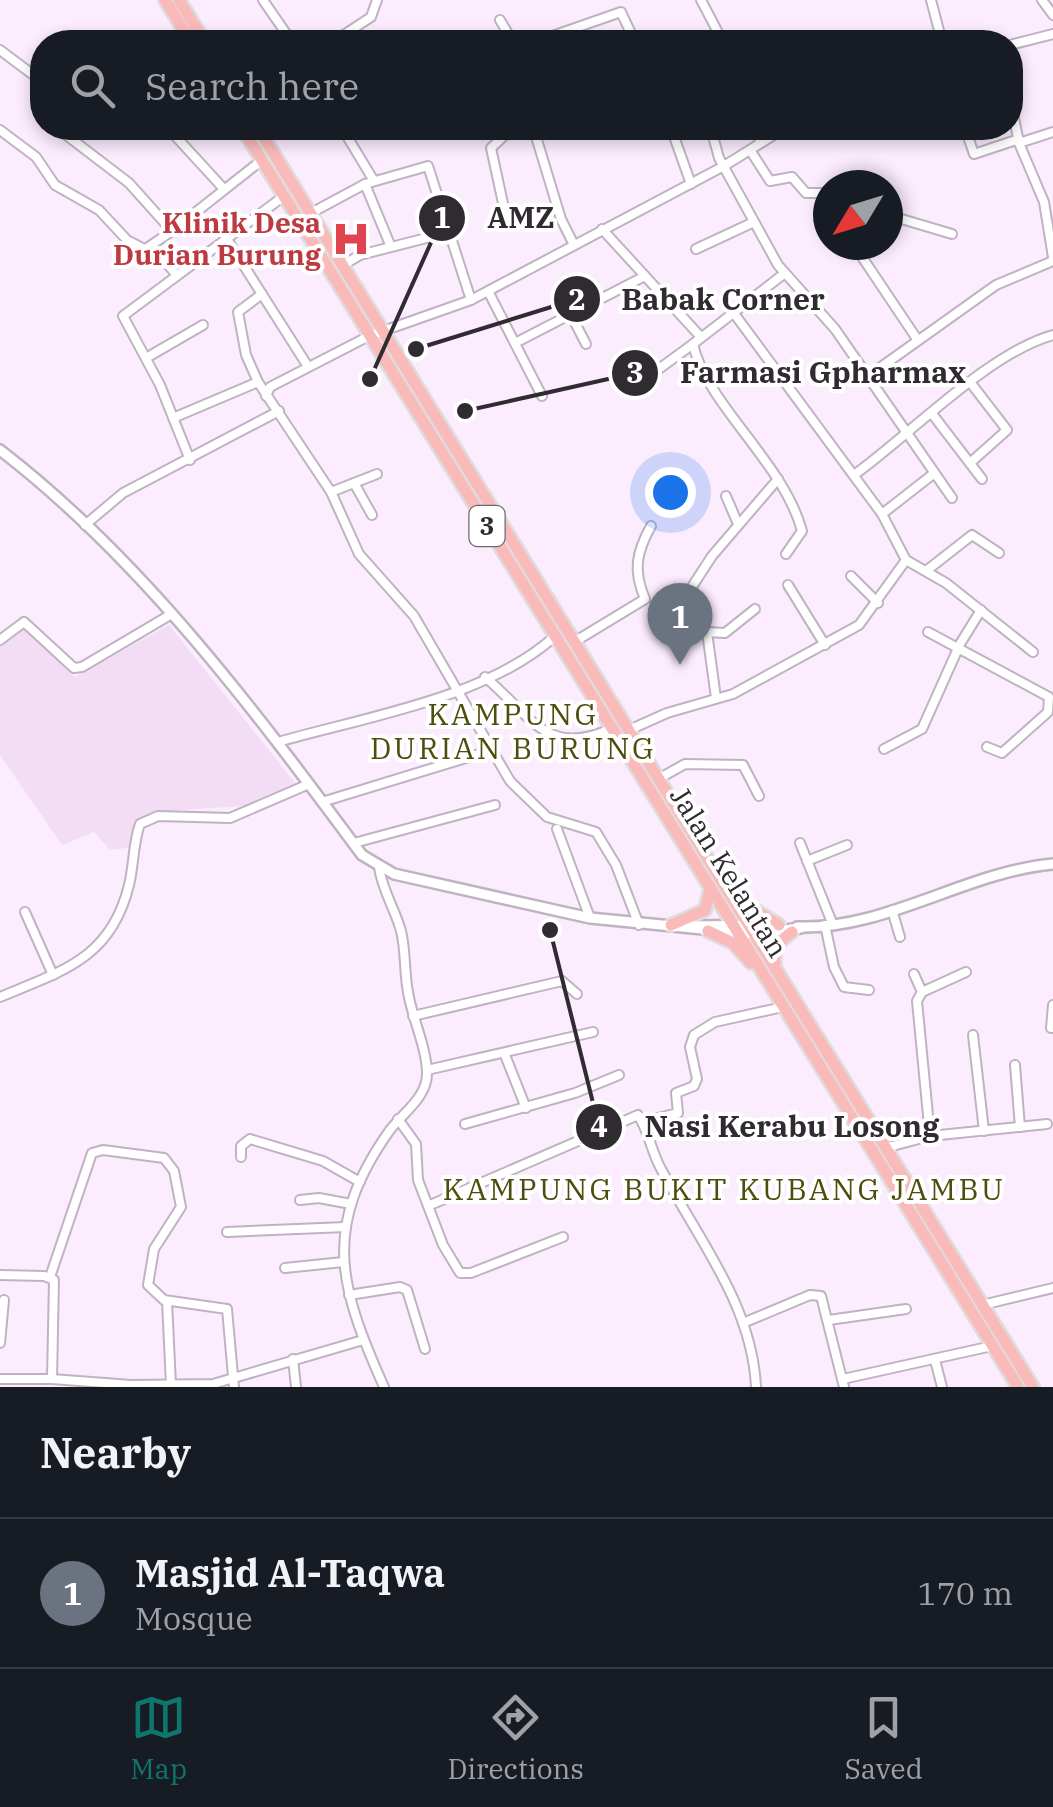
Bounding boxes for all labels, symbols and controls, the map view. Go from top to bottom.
search box [30,30,1023,140]
icon: search [65,58,120,113]
text: Search here [145,61,359,110]
north arrow [813,170,903,260]
callout: AMZ [417,188,574,248]
text: 1 [433,197,451,236]
text: AMZ [487,197,555,236]
place label: Klinik Desa Durian Burung [113,204,322,273]
hospital icon: Klinik Desa Durian Burung [330,218,372,260]
callout: Babak Corner [552,269,845,329]
text: 2 [568,279,586,318]
text: Babak Corner [621,279,825,318]
callout: Farmasi Gpharmax [610,343,986,403]
text: 3 [626,352,644,391]
text: Farmasi Gpharmax [680,352,966,391]
your location [645,467,696,518]
road number: 3 [470,506,504,546]
pin: 1 [648,582,712,665]
district label: KAMPUNG DURIAN BURUNG [370,694,656,767]
street label: Jalan Kelantan [662,779,797,964]
callout: Nasi Kerabu Losong [574,1097,959,1157]
text: 4 [590,1106,608,1145]
text: Nasi Kerabu Losong [645,1106,940,1145]
district label: KAMPUNG BUKIT KUBANG JAMBU [442,1169,1006,1208]
text: Nearby [40,1425,191,1480]
text: Masjid Al-Taqwa [135,1548,445,1597]
text: 1 [63,1572,82,1614]
text: 170 m [917,1572,1013,1614]
text: Mosque [135,1597,253,1639]
tab: Map [130,1690,187,1787]
tab: Directions [447,1690,584,1787]
tab: Saved [844,1690,923,1787]

